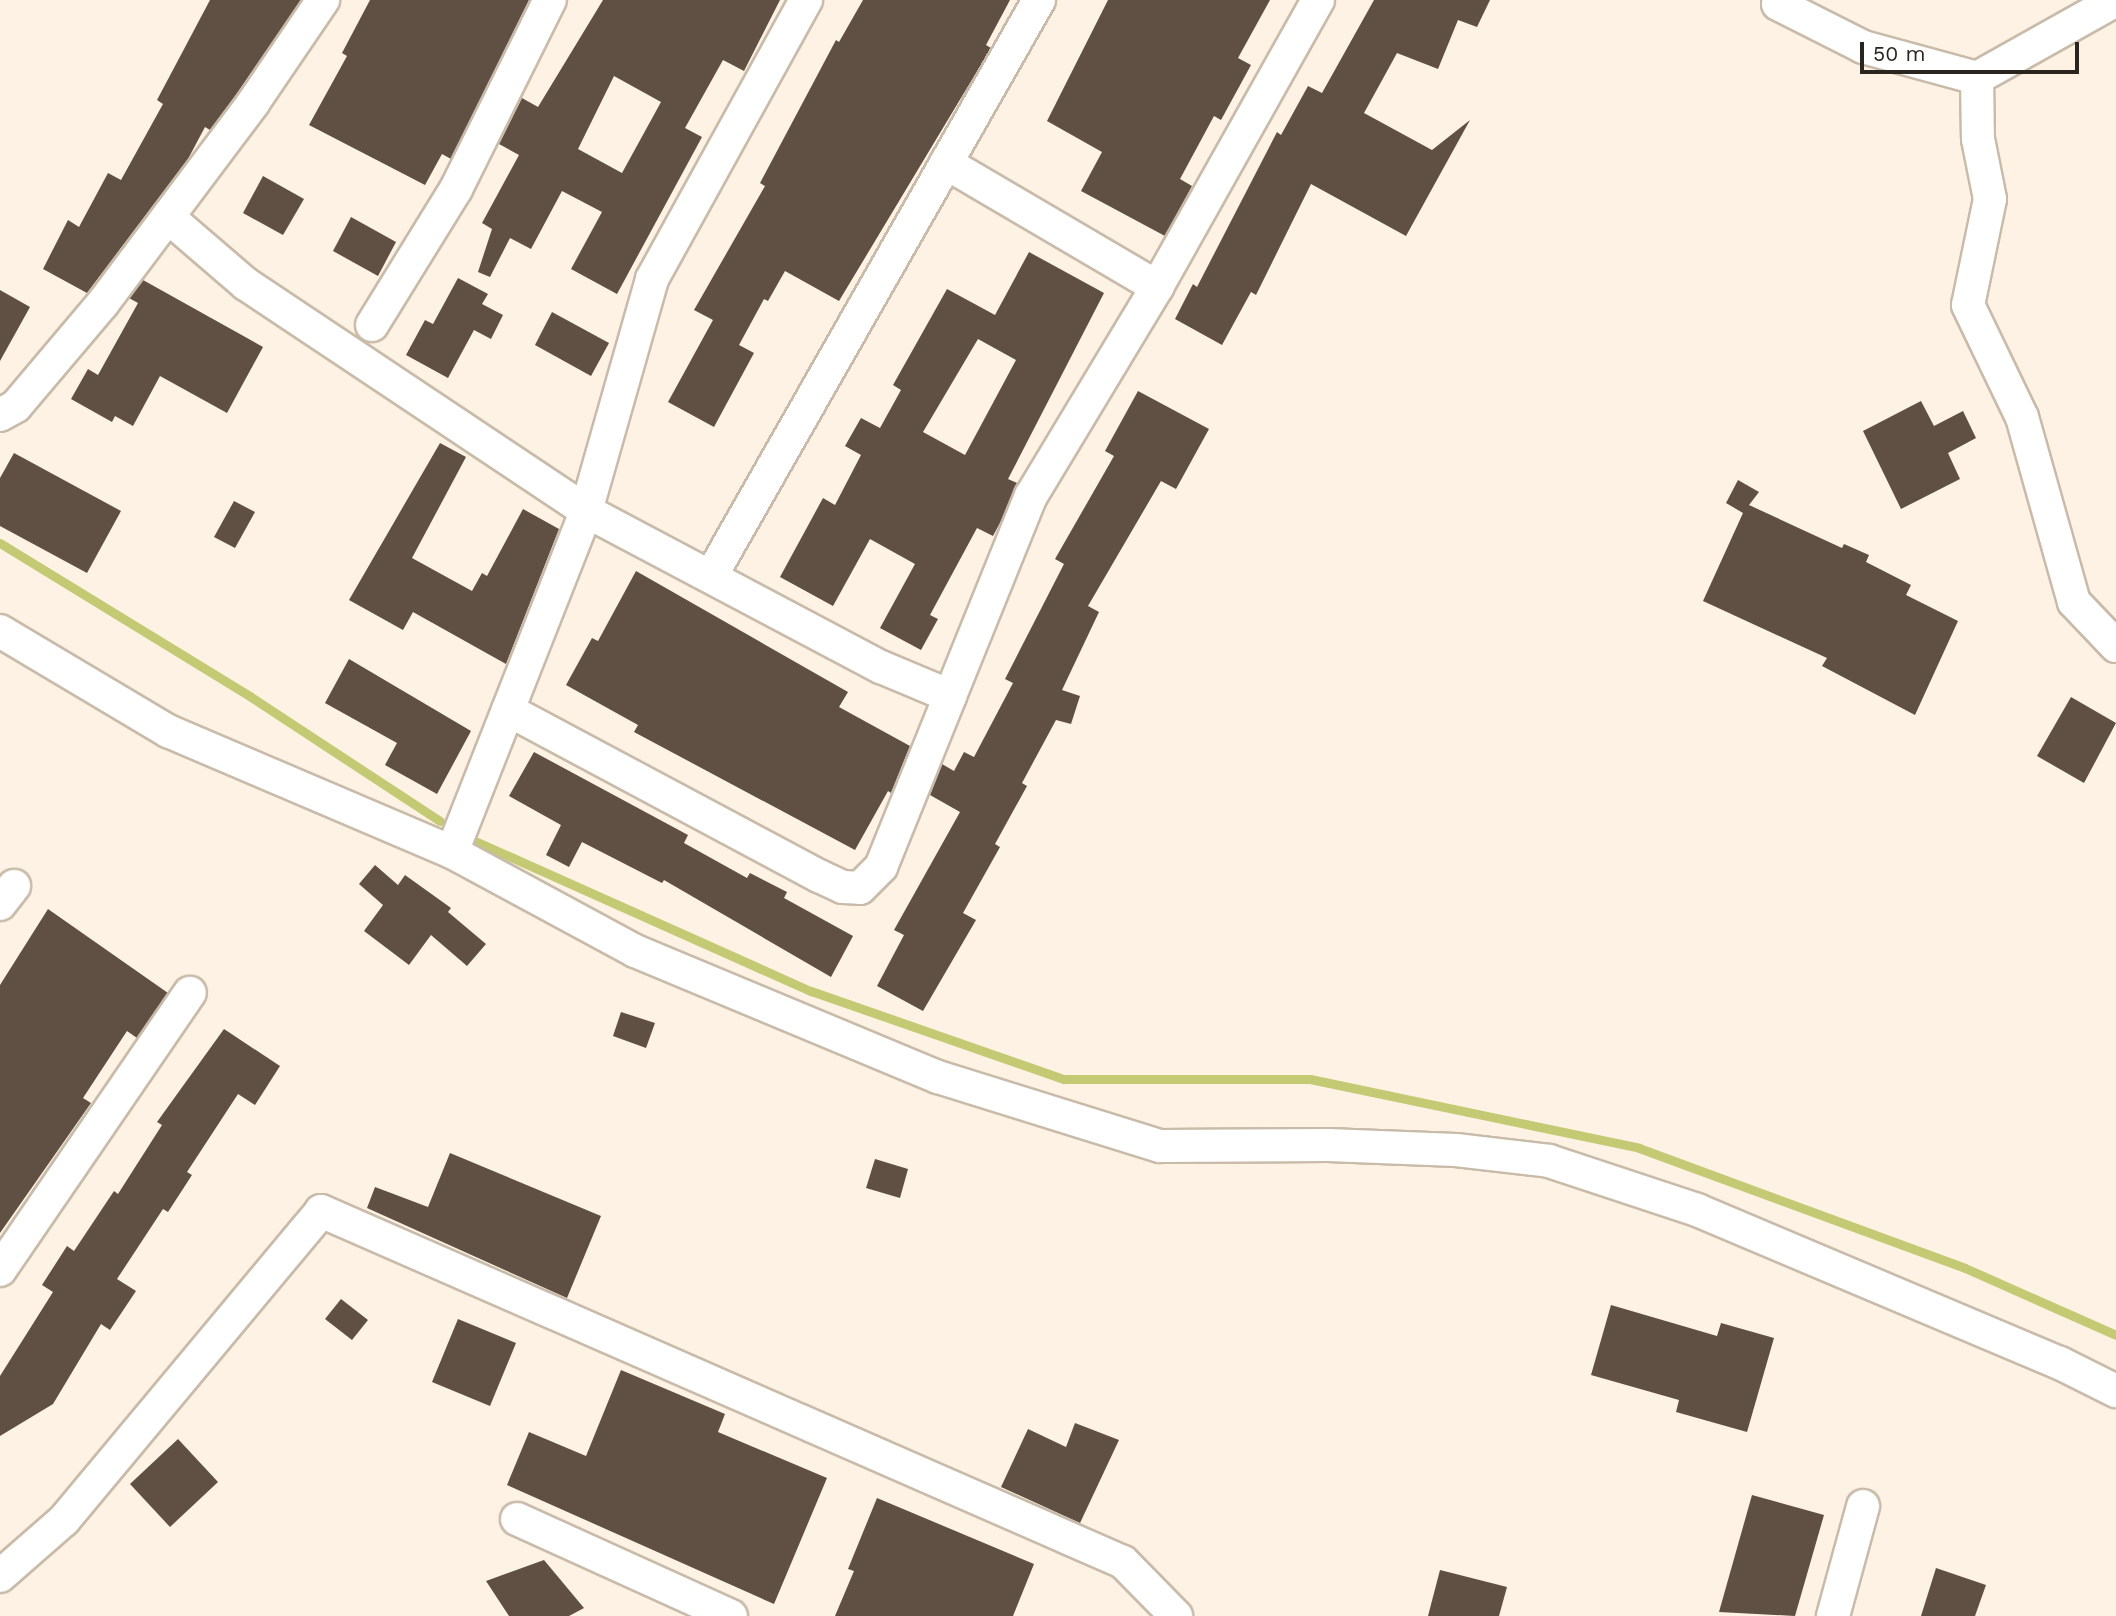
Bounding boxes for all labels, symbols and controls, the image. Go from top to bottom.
scale bar [1864,28,2083,72]
text: 50 m [1873,41,1925,66]

